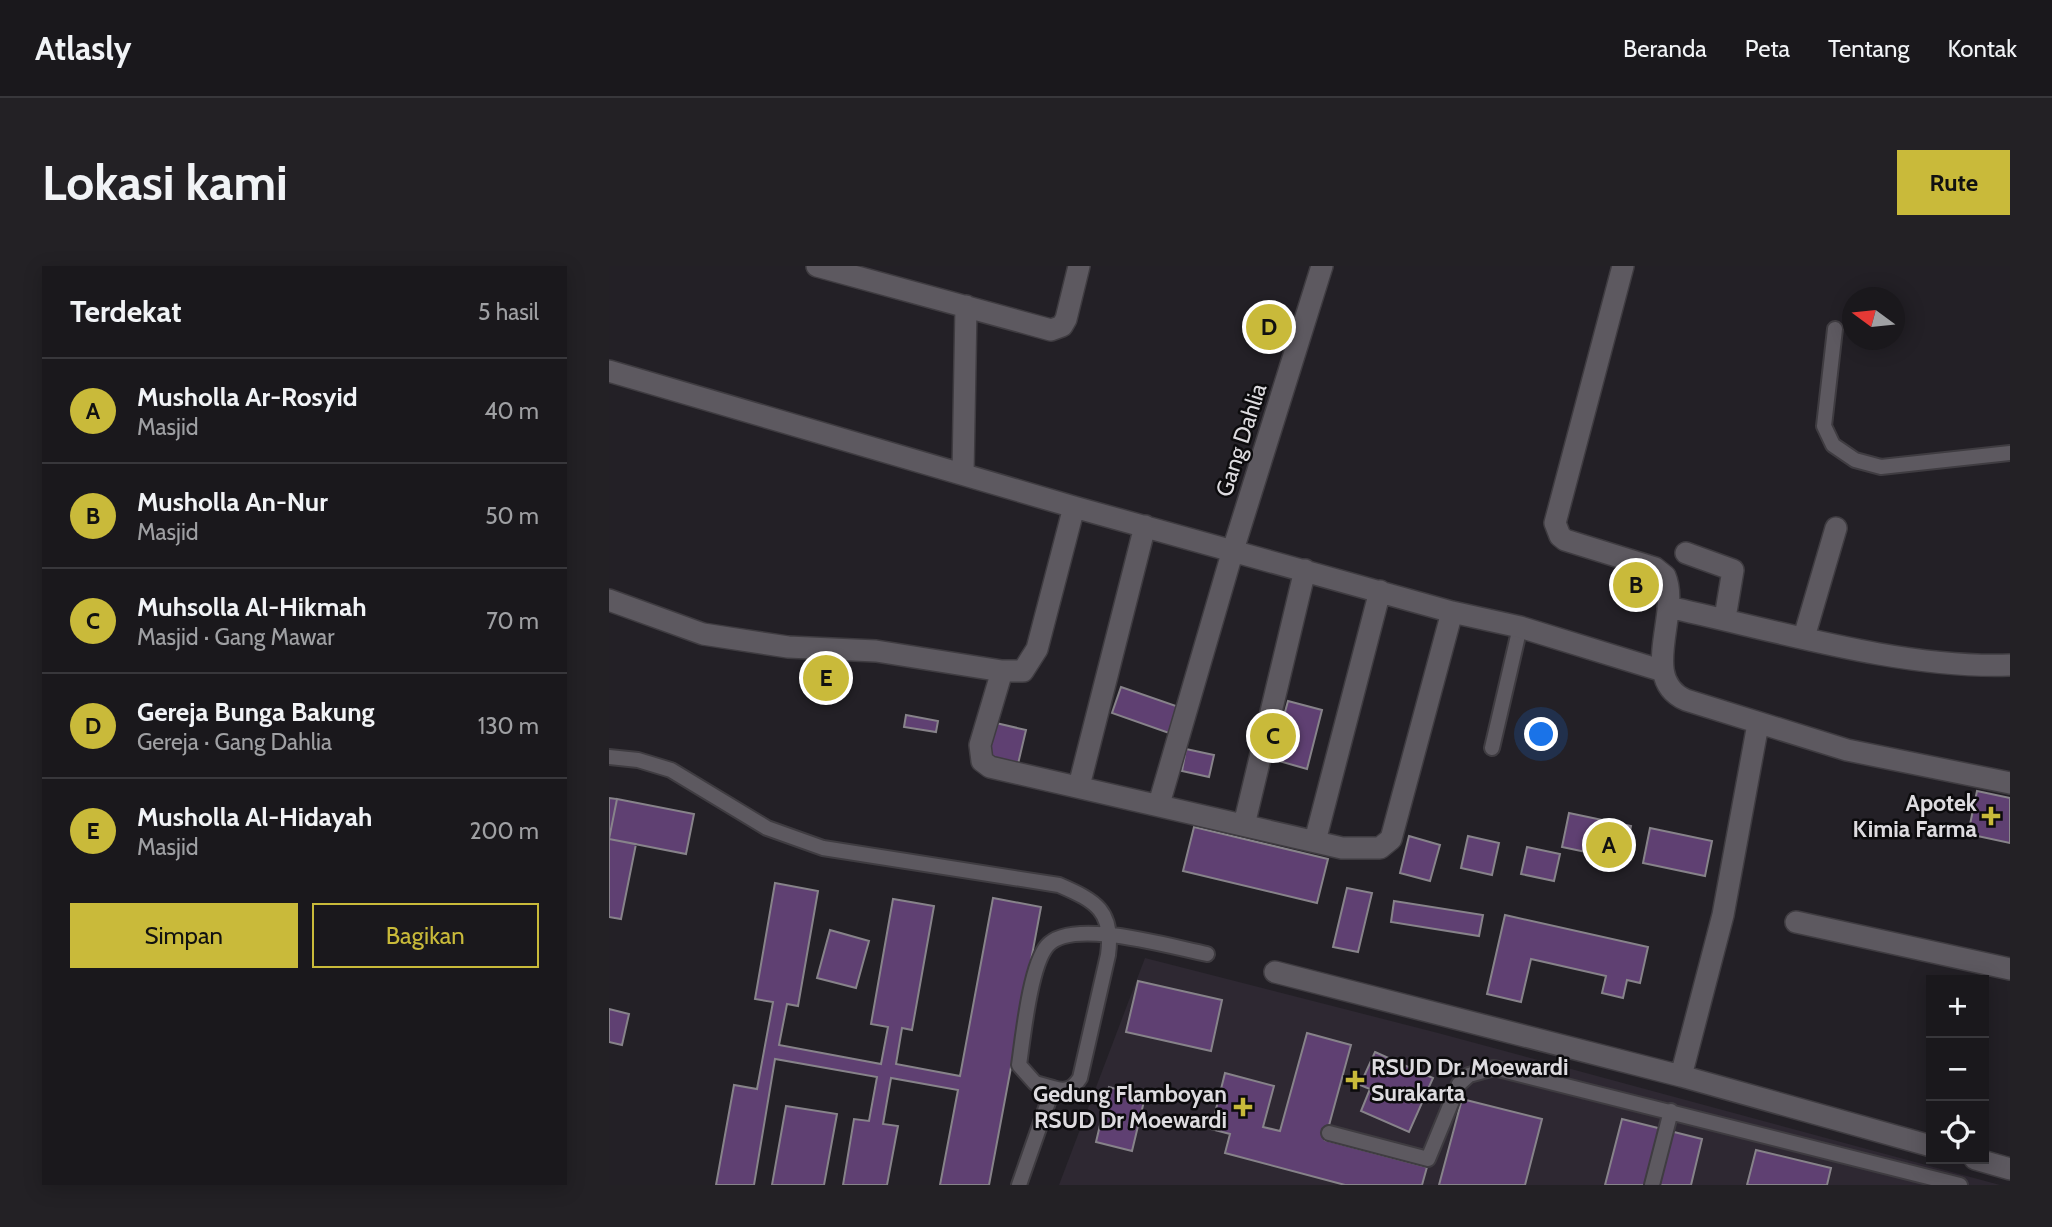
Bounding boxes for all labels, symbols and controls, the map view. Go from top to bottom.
text: Atlasly [35,28,132,68]
text: Beranda [1623,34,1707,63]
text: Peta [1745,34,1790,63]
text: Tentang [1828,34,1909,63]
text: Kontak [1947,34,2017,63]
button: Rute [1897,150,2010,215]
text: Lokasi kami [42,153,288,212]
north arrow [1842,287,1905,350]
text: Terdekat [70,293,182,330]
text: 5 hasil [478,298,539,326]
pin: D [1246,301,1292,353]
street label: Gang Dahlia [1210,380,1272,500]
text: Musholla Ar-Rosyid [137,381,358,413]
text: A [86,397,100,425]
text: 40 m [484,397,539,425]
text: Masjid [137,413,199,441]
text: Musholla An-Nur [137,486,328,518]
text: B [86,502,100,530]
text: 50 m [485,502,539,530]
text: Masjid [137,518,199,546]
pin: B [1613,559,1659,611]
text: Muhsolla Al-Hikmah [137,591,367,623]
text: C [86,607,100,635]
text: 70 m [486,607,539,635]
text: Masjid · Gang Mawar [137,623,335,651]
pin: E [803,652,849,704]
text: Gereja Bunga Bakung [137,696,375,728]
pin: C [1250,710,1296,762]
text: D [85,712,101,740]
text: 130 m [478,712,539,740]
your location [1524,717,1558,751]
text: Gereja · Gang Dahlia [137,728,332,756]
place label: Apotek Kimia Farma [1853,789,1978,843]
text: Musholla Al-Hidayah [137,801,372,833]
marker: Apotek Kimia Farma [1983,808,1999,824]
text: E [86,817,100,845]
text: 200 m [469,817,539,845]
pin: A [1586,819,1632,871]
text: Masjid [137,833,199,861]
button: Simpan [70,903,298,968]
button: Bagikan [312,903,539,968]
map controls [1926,975,1989,1164]
button: + [1926,975,1989,1038]
button: − [1926,1038,1989,1101]
place label: RSUD Dr. Moewardi Surakarta [1371,1053,1568,1107]
marker: RSUD Dr. Moewardi Surakarta [1345,1070,1365,1090]
place label: Gedung Flamboyan RSUD Dr Moewardi [1033,1080,1227,1134]
marker: Gedung Flamboyan RSUD Dr Moewardi [1233,1097,1253,1117]
button: locate [1926,1101,1989,1164]

